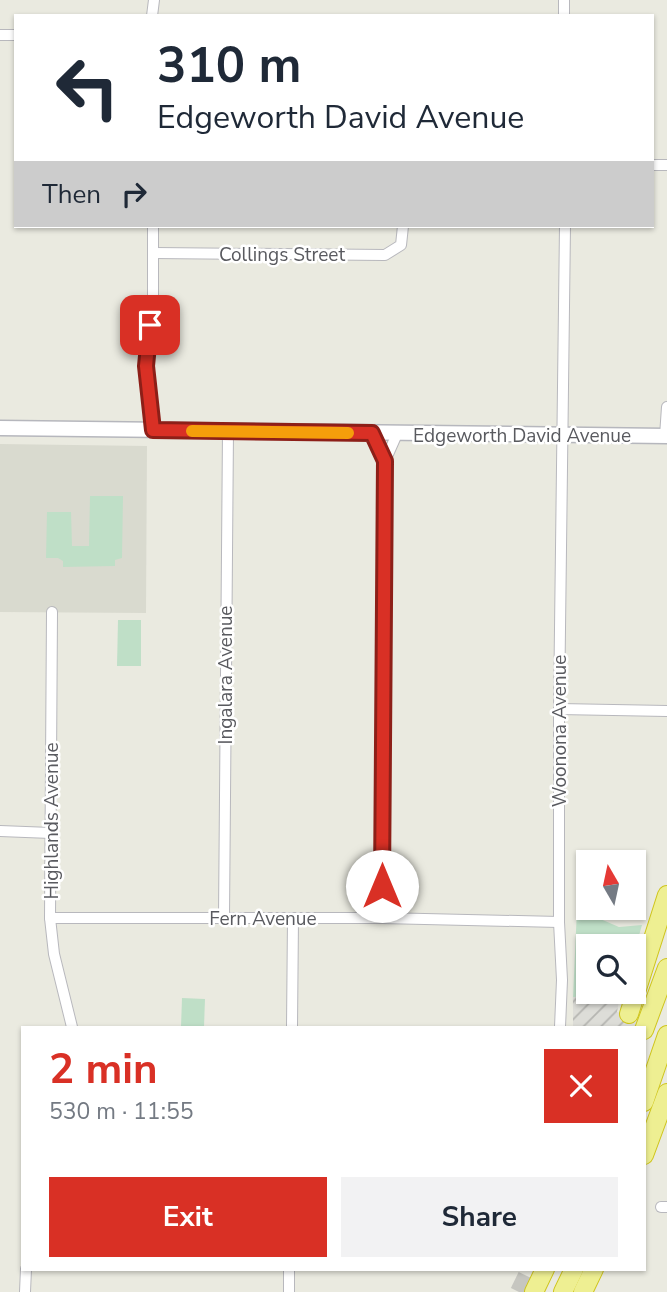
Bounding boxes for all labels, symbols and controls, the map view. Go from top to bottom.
text: 310 m [157,32,301,99]
icon: left [42,42,133,133]
text: Edgeworth David Avenue [157,96,524,139]
icon: right [115,175,153,213]
text: Then [42,177,101,212]
street label: Collings Street [219,242,345,268]
pin [120,295,180,355]
icon: arrive [131,306,169,344]
street label: Edgeworth David Avenue [413,423,631,449]
street label: Ingalara Avenue [213,606,239,744]
street label: Woonona Avenue [547,655,573,807]
street label: Highlands Avenue [39,742,65,900]
position arrow [345,849,419,923]
north arrow [576,850,646,920]
map controls [576,850,646,1004]
street label: Fern Avenue [209,906,317,932]
button: search [576,934,646,1004]
text: 2 min [49,1041,158,1098]
button: close [544,1049,618,1123]
text: 530 m · 11:55 [49,1096,194,1127]
button: Exit [49,1177,327,1257]
button: Share [341,1177,618,1257]

